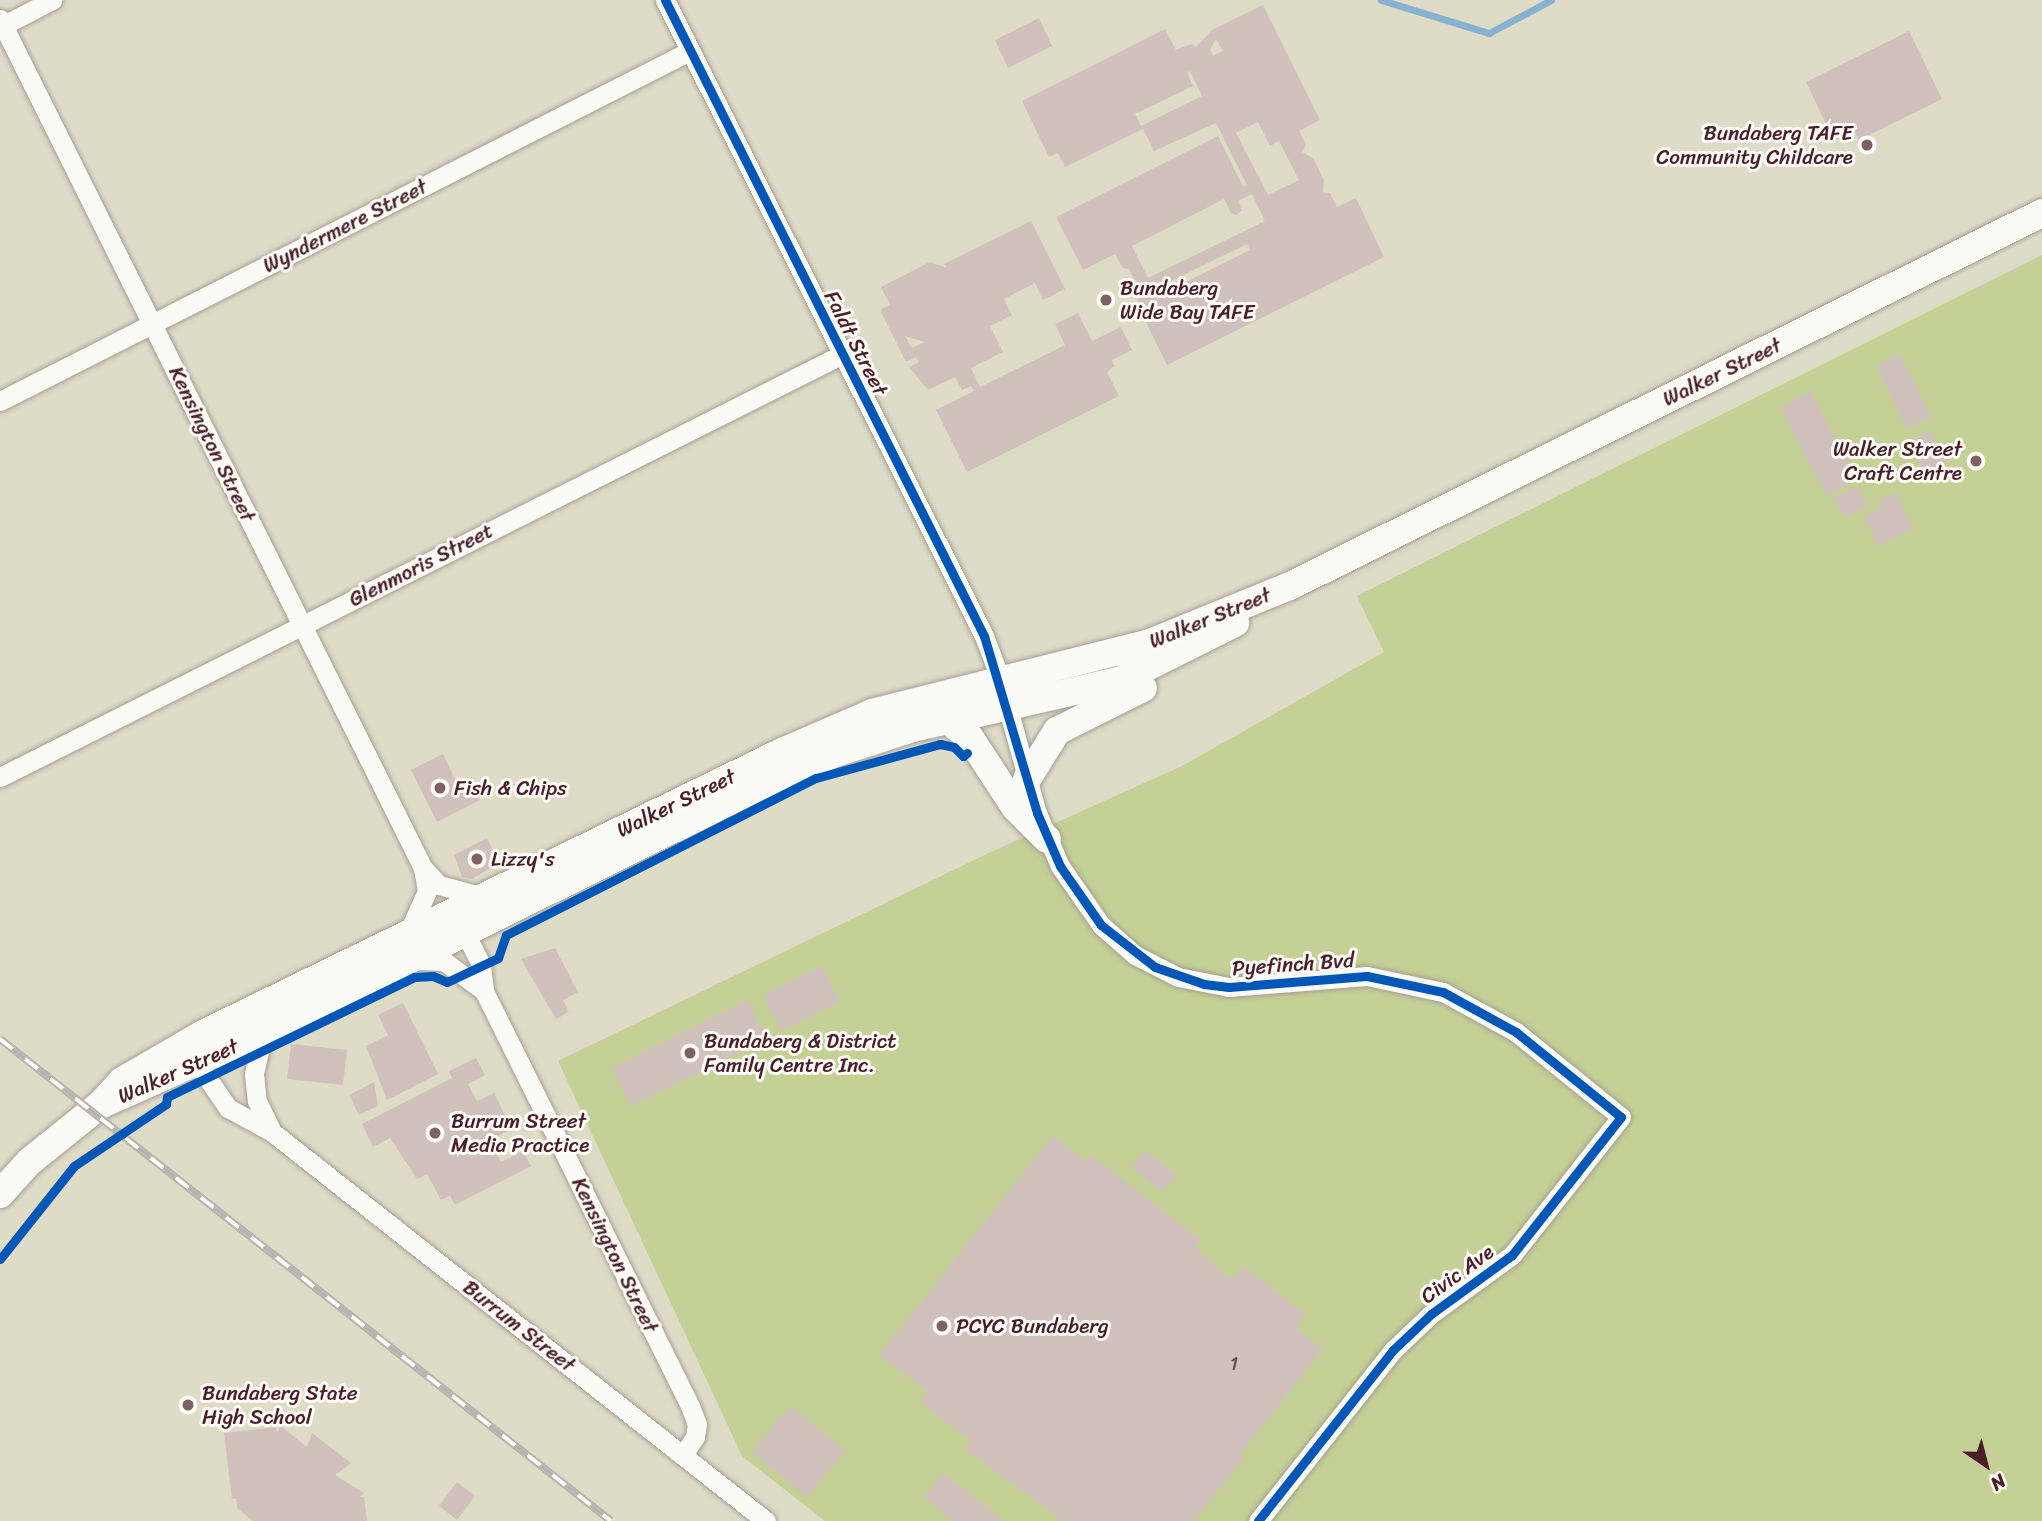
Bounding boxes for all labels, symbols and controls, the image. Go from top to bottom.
place label: Bundaberg TAFE Community Childcare [1656,120,1853,170]
marker: Bundaberg TAFE Community Childcare [1859,137,1875,153]
street label: Wyndermere Street [259,174,431,278]
place label: Bundaberg Wide Bay TAFE [1120,275,1255,325]
street label: Faldt Street [819,286,893,400]
marker: Bundaberg Wide Bay TAFE [1098,292,1114,308]
street label: Walker Street [1658,332,1786,412]
street label: Kensington Street [163,362,261,526]
place label: Walker Street Craft Centre [1832,436,1962,486]
marker: Walker Street Craft Centre [1968,453,1984,469]
street label: Glenmoris Street [345,518,497,612]
street label: Walker Street [1145,582,1275,654]
street label: Walker Street [612,763,740,843]
place label: Fish & Chips [454,775,566,801]
marker: Fish & Chips [432,780,448,796]
place label: Lizzy's [491,846,555,872]
marker: Lizzy's [469,851,485,867]
street label: Pyefinch Bvd [1231,947,1355,981]
place label: Bundaberg & District Family Centre Inc. [704,1028,897,1078]
street label: Walker Street [114,1033,242,1109]
marker: Bundaberg & District Family Centre Inc. [682,1045,698,1061]
place label: Burrum Street Media Practice [451,1108,589,1158]
marker: Burrum Street Media Practice [425,1123,445,1143]
street label: Kensington Street [566,1173,664,1337]
street label: Civic Ave [1415,1239,1499,1309]
street label: Burrum Street [458,1274,580,1378]
place label: PCYC Bundaberg [956,1313,1108,1339]
marker: PCYC Bundaberg [934,1318,950,1334]
house number: 1 [1230,1353,1238,1375]
place label: Bundaberg State High School [202,1380,358,1430]
marker: Bundaberg State High School [180,1397,196,1413]
north arrow [1951,1430,2021,1500]
text: N [1983,1465,2013,1500]

